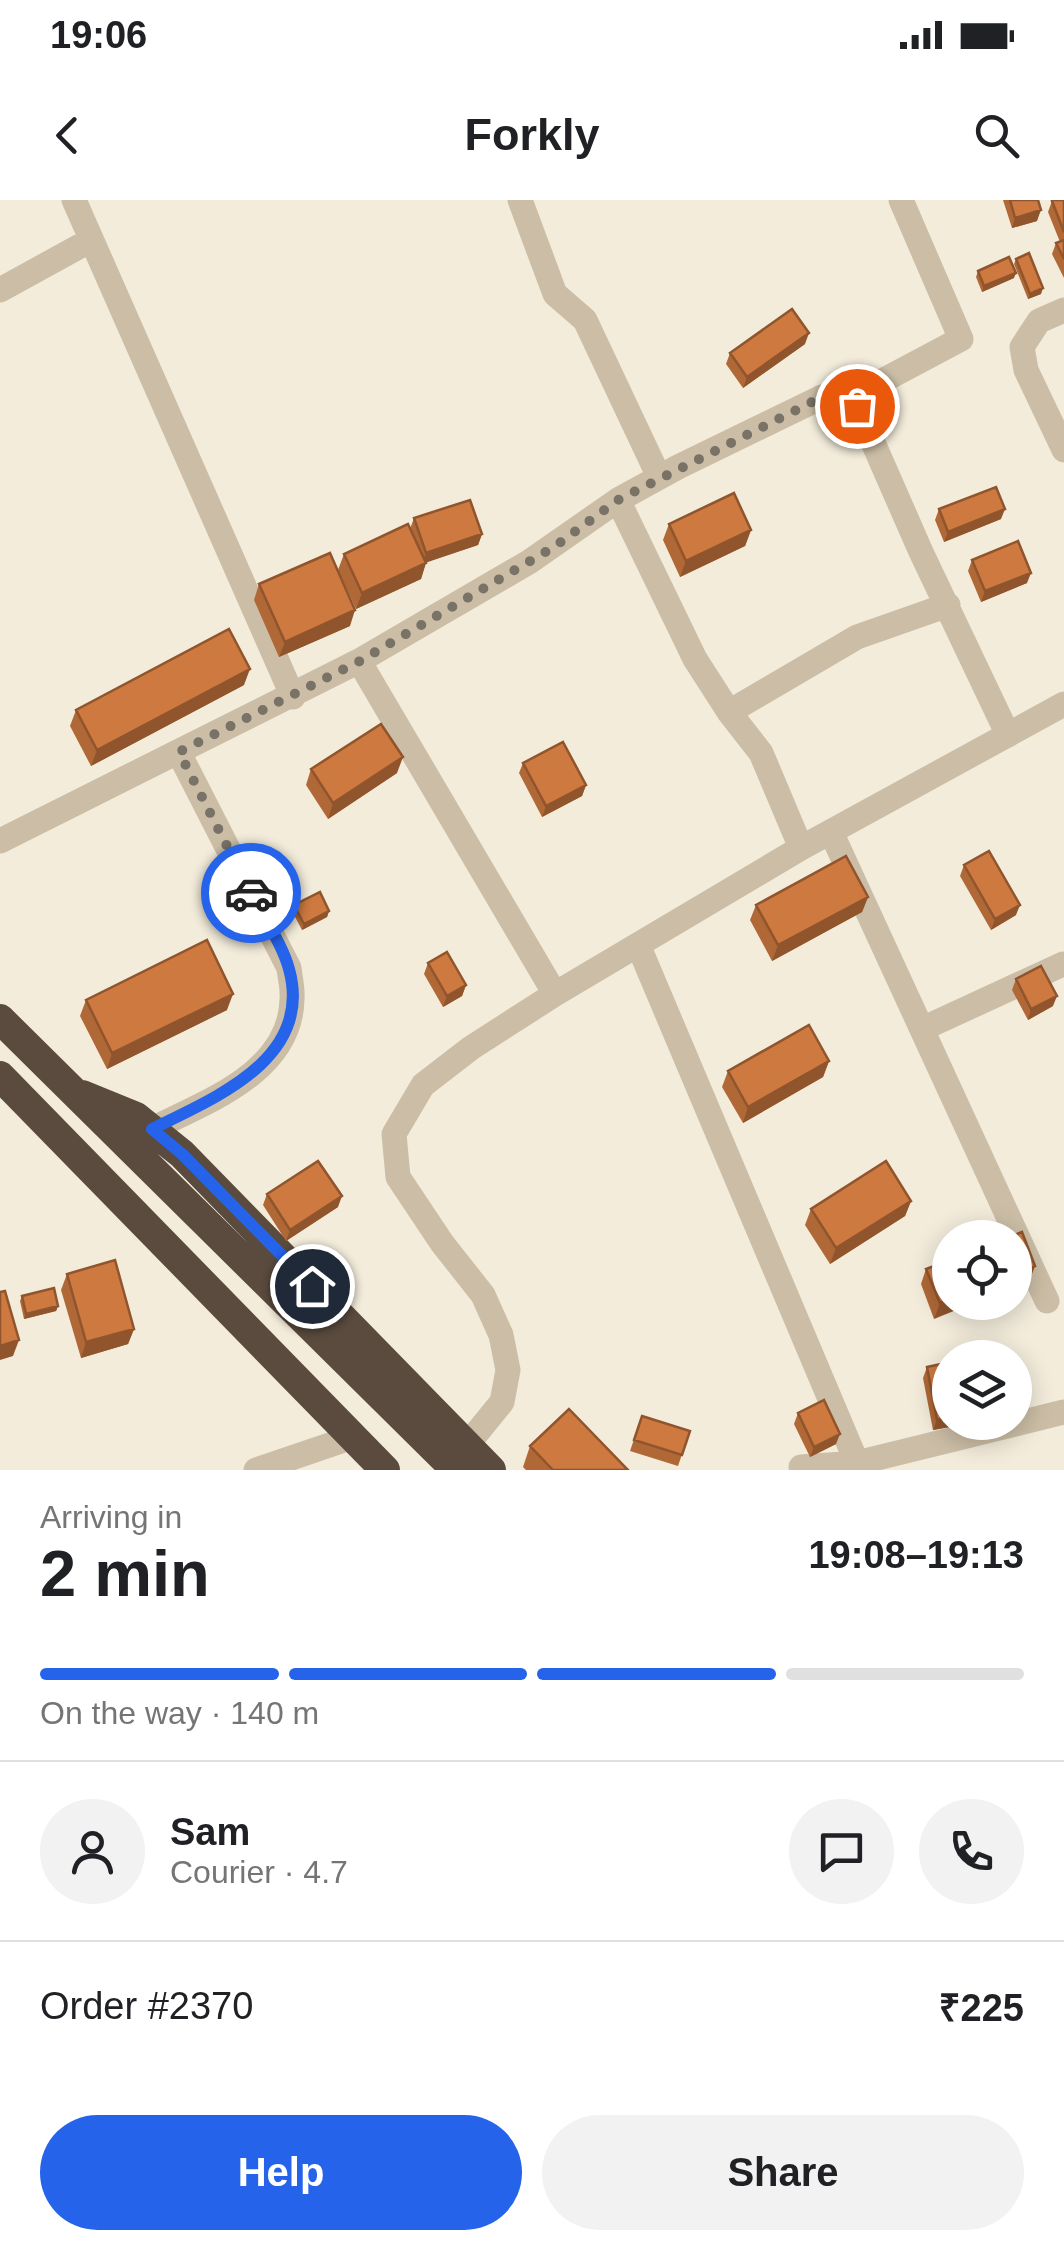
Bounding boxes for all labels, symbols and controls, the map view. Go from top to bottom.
text: 19:06 [50,14,147,56]
icon: back [40,108,95,163]
icon: search [969,108,1024,163]
text: Forkly [464,109,600,160]
pin [815,364,900,449]
icon: bag [830,379,885,434]
courier [201,843,301,943]
icon: car [224,866,279,921]
map controls [932,1220,1032,1440]
button: locate [932,1220,1032,1320]
pin [270,1244,355,1329]
icon: home [285,1259,340,1314]
button: layers [932,1340,1032,1440]
text: Arriving in [40,1499,182,1535]
text: 19:08–19:13 [808,1534,1024,1576]
text: 2 min [40,1537,210,1610]
text: On the way · 140 m [40,1695,319,1731]
button: person [40,1799,145,1904]
button: chat [789,1799,894,1904]
button: phone [919,1799,1024,1904]
text: Sam [170,1811,250,1853]
text: Courier · 4.7 [170,1854,348,1890]
text: Order #2370 [40,1985,253,2027]
text: ₹225 [939,1987,1024,2029]
button: Help [40,2115,522,2230]
button: Share [542,2115,1024,2230]

